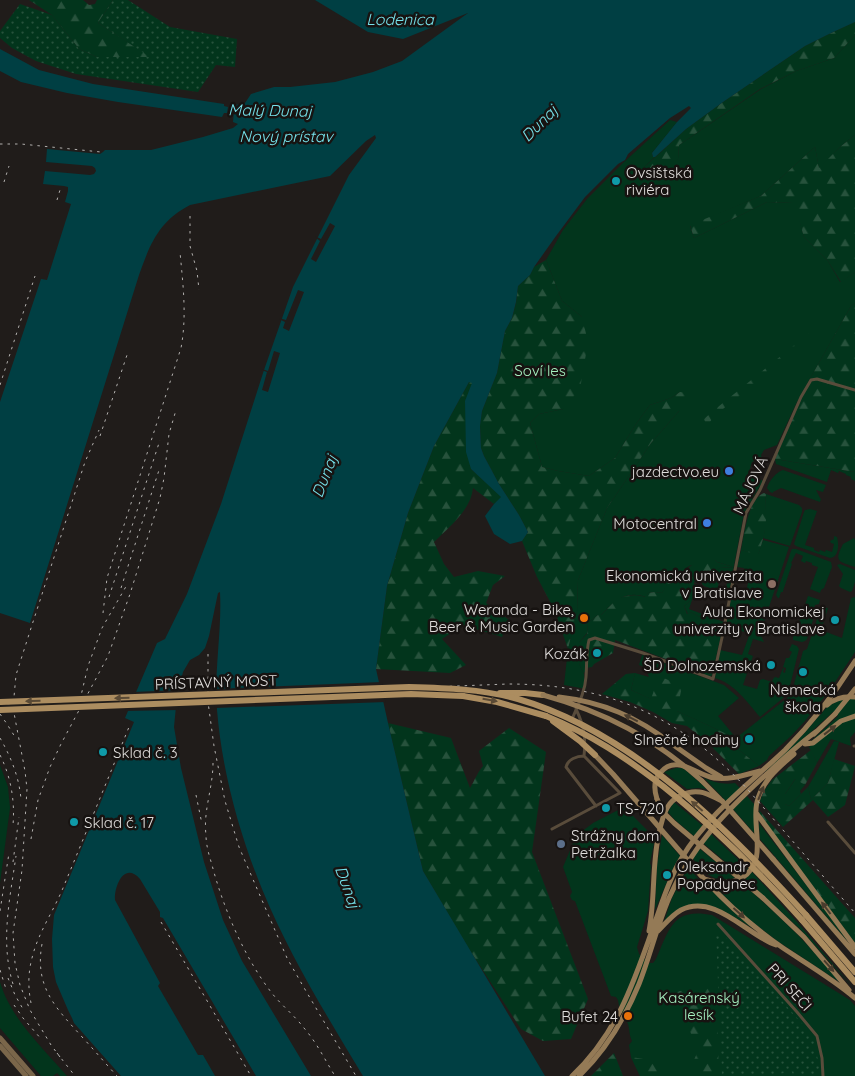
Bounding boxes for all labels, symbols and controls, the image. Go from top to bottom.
water label: Lodenica [366,9,435,29]
water label: Malý Dunaj [228,99,314,121]
water label: Dunaj [516,99,563,146]
water label: Nový prístav [239,126,334,146]
place label: Ovsištská riviéra [626,163,692,199]
marker: Ovsištská riviéra [610,175,622,187]
park label: Soví les [514,361,566,380]
water label: Dunaj [307,450,342,500]
street label: MÁJOVÁ [728,453,772,517]
place label: jazdectvo.eu [631,462,719,481]
marker: jazdectvo.eu [723,465,735,477]
place label: Motocentral [613,514,697,533]
marker: Motocentral [701,517,713,529]
place label: Ekonomická univerzita v Bratislave [606,566,762,602]
marker: Ekonomická univerzita v Bratislave [766,578,778,590]
place label: Weranda - Bike, Beer & Music Garden [429,600,574,636]
place label: Aula Ekonomickej univerzity v Bratislave [674,602,825,638]
marker: Weranda - Bike, Beer & Music Garden [578,612,590,624]
marker: Aula Ekonomickej univerzity v Bratislave [829,614,841,626]
place label: Kozák [544,644,587,663]
marker: Kozák [591,647,603,659]
place label: ŠD Dolnozemská [643,656,761,675]
marker: ŠD Dolnozemská [765,659,777,671]
marker: Nemecká škola [797,666,809,678]
street label: PRÍSTAVNÝ MOST [154,670,278,694]
place label: Nemecká škola [770,680,836,716]
one-way arrow [114,694,130,702]
one-way arrow [24,697,40,705]
one-way arrow [482,697,498,705]
one-way arrow [624,714,638,722]
one-way arrow [823,724,836,735]
place label: Slnečné hodiny [634,730,739,749]
marker: Slnečné hodiny [743,733,755,745]
place label: Sklad č. 3 [113,743,178,762]
marker: Sklad č. 3 [97,746,109,758]
one-way arrow [757,785,765,800]
place label: TS-720 [616,799,664,818]
one-way arrow [691,801,704,812]
marker: TS-720 [600,802,612,814]
place label: Sklad č. 17 [84,813,154,832]
marker: Sklad č. 17 [68,816,80,828]
place label: Strážny dom Petržalka [571,826,659,862]
marker: Strážny dom Petržalka [555,838,567,850]
place label: Oleksandr Popadynec [677,857,756,893]
water label: Dunaj [331,863,365,913]
marker: Oleksandr Popadynec [661,869,673,881]
one-way arrow [821,901,831,915]
one-way arrow [733,908,746,919]
street label: PRI SEČI [764,959,816,1015]
one-way arrow [823,960,835,972]
park label: Kasárenský lesík [658,988,740,1024]
place label: Bufet 24 [561,1007,618,1026]
marker: Bufet 24 [622,1010,634,1022]

